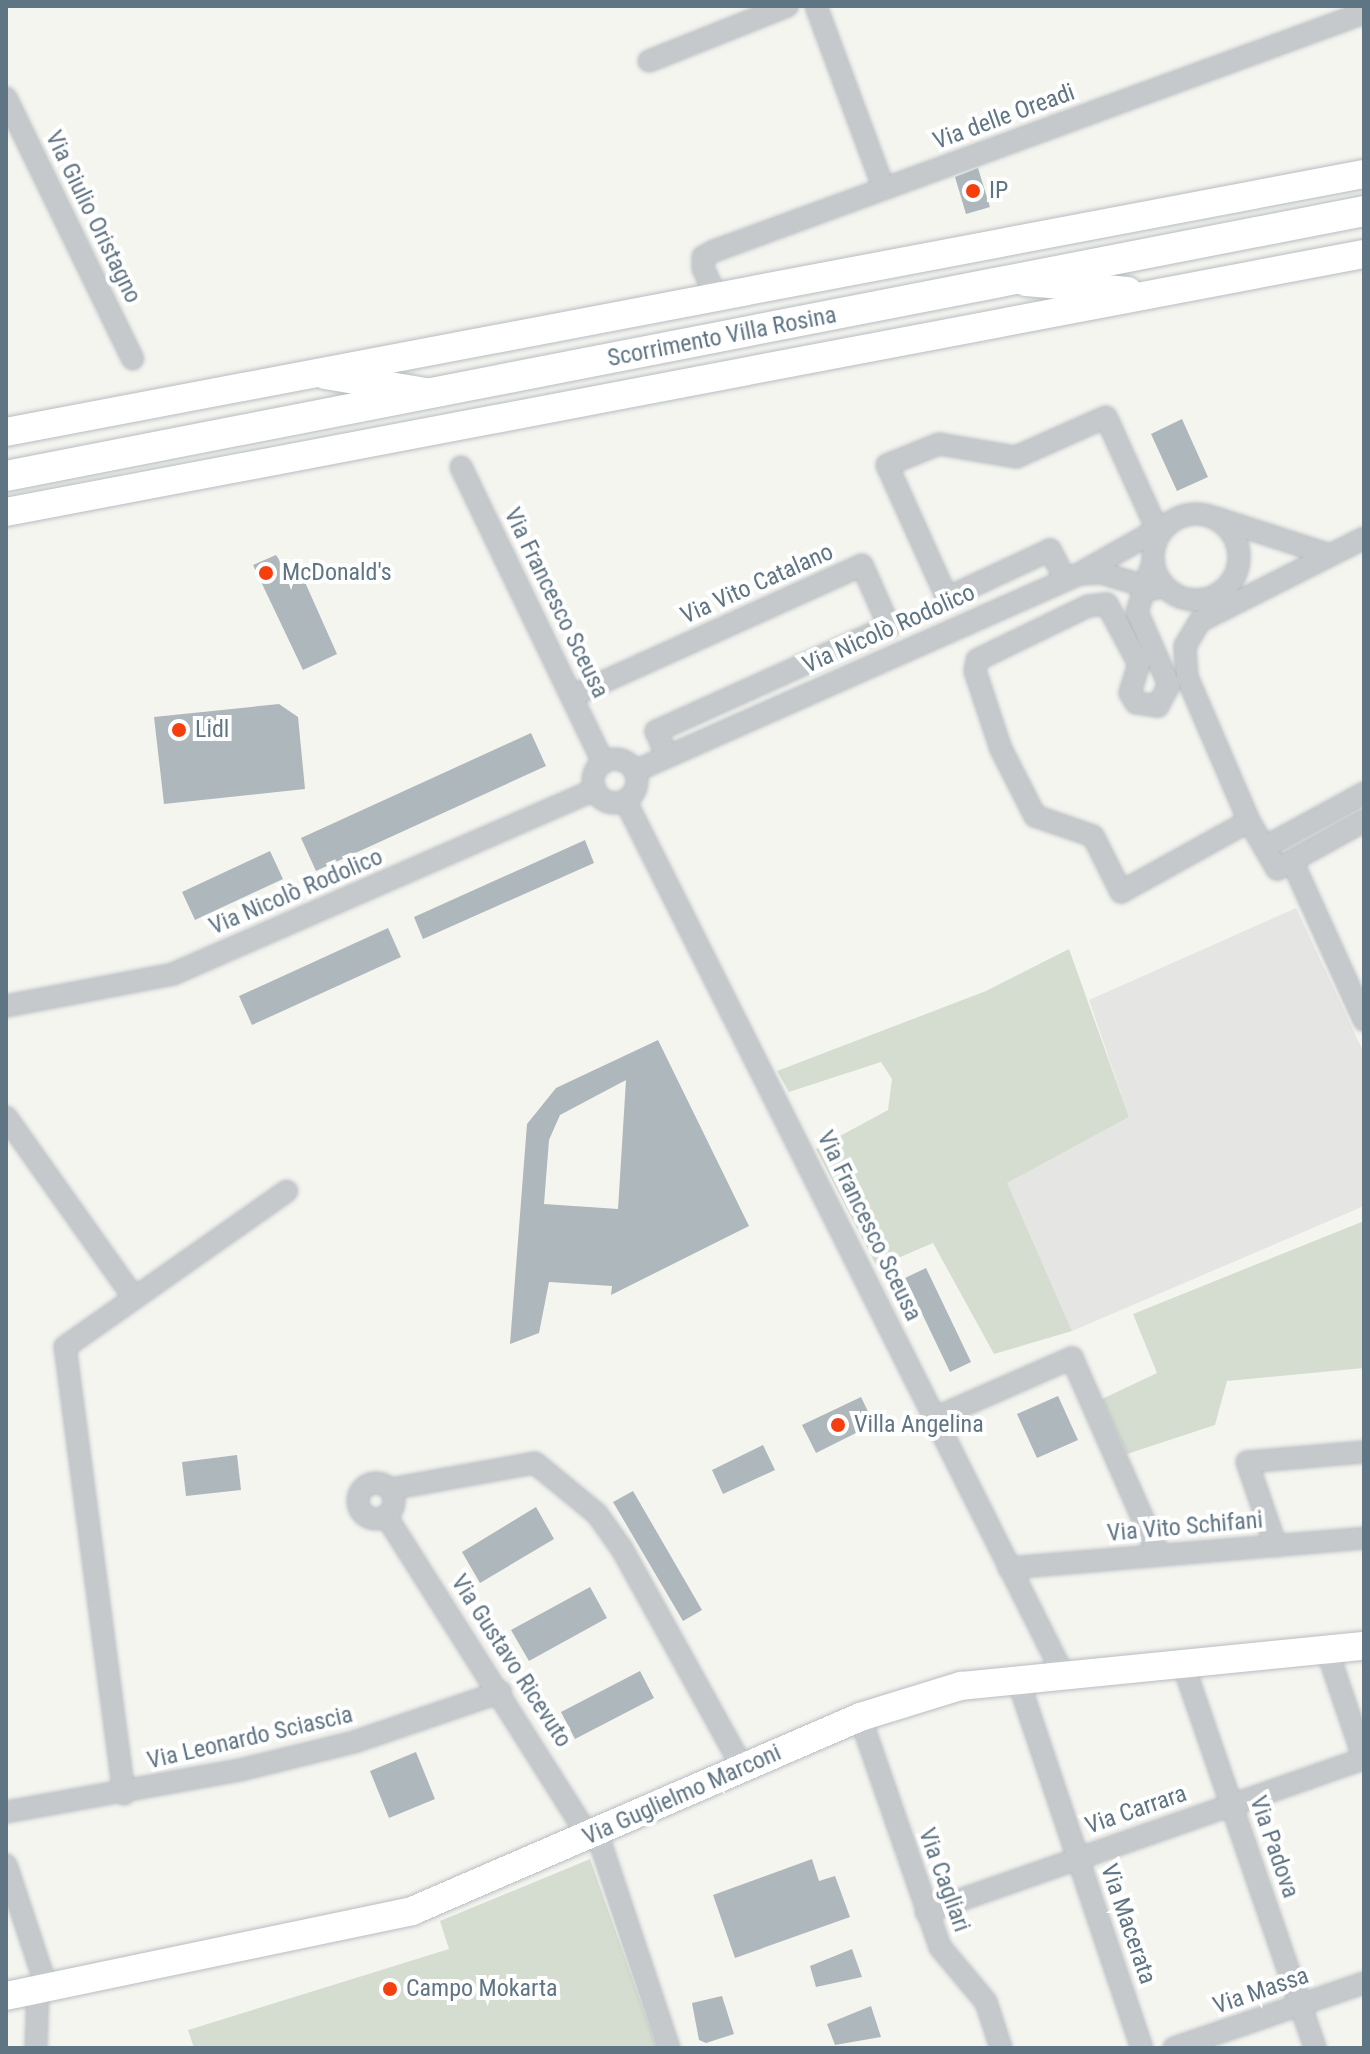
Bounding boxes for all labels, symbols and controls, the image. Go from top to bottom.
street label: Via delle Oreadi [929,78,1079,156]
street label: Via Giulio Oristagno [39,126,147,308]
place label: IP [989,177,1008,205]
marker: IP [964,182,982,200]
street label: Scorrimento Villa Rosina [605,301,839,373]
street label: Via Francesco Sceusa [497,503,615,703]
street label: Via Vito Catalano [676,538,838,630]
place label: McDonald's [282,559,392,587]
marker: McDonald's [257,564,275,582]
street label: Via Nicolò Rodolico [798,578,980,680]
place label: Lidl [195,716,229,744]
marker: Lidl [170,721,188,739]
street label: Via Nicolò Rodolico [205,843,387,941]
street label: Via Francesco Sceusa [810,1126,928,1326]
place label: Villa Angelina [854,1411,984,1439]
marker: Villa Angelina [829,1416,847,1434]
street label: Via Vito Schifani [1106,1506,1264,1548]
street label: Via Gustavo Ricevuto [444,1569,578,1753]
street label: Via Leonardo Sciascia [144,1700,356,1776]
street label: Via Guglielmo Marconi [578,1738,786,1852]
street label: Via Carrara [1082,1779,1190,1841]
street label: Via Padova [1243,1792,1305,1902]
street label: Via Cagliari [912,1824,976,1936]
street label: Via Macerata [1094,1860,1162,1988]
street label: Via Massa [1210,1961,1312,2021]
place label: Campo Mokarta [406,1975,558,2003]
marker: Campo Mokarta [381,1980,399,1998]

